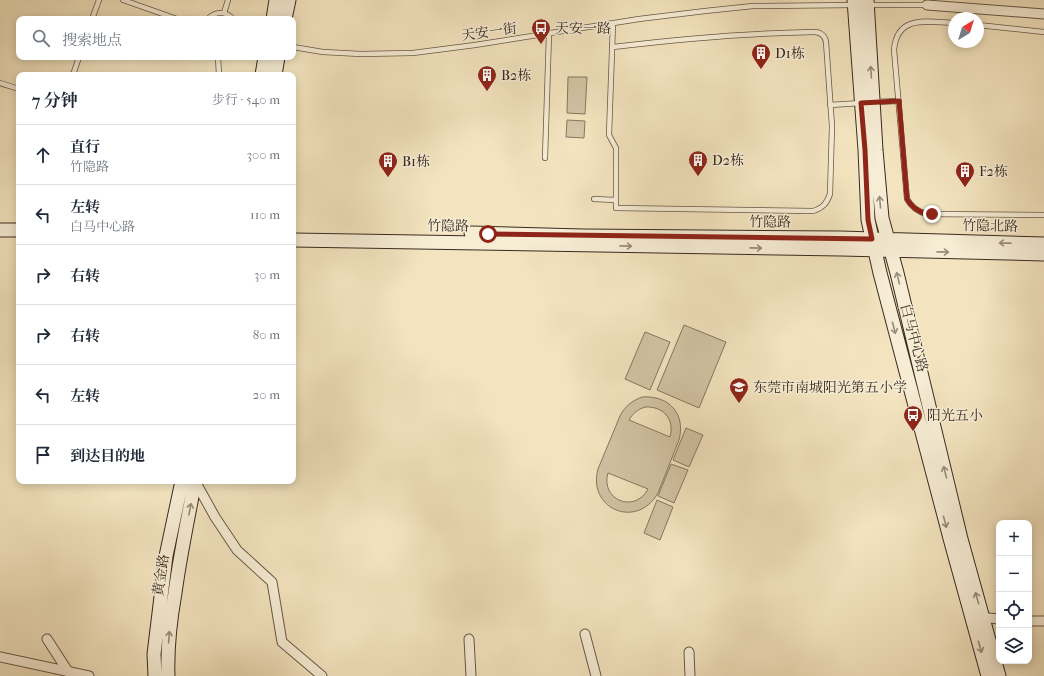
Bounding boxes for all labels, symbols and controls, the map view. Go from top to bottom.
north arrow [948,12,984,48]
search box [16,16,296,60]
bus stop icon: 天安一路 [530,17,552,45]
street label: 天安一街 [460,20,518,44]
place label: 天安一路 [555,20,611,37]
icon: search [30,27,52,49]
text: 搜索地点 [62,31,122,49]
building icon: D1栋 [750,42,772,70]
place label: D1栋 [775,45,805,62]
building icon: B2栋 [476,64,498,92]
one-way arrow [867,66,875,79]
place label: B2栋 [501,67,531,84]
text: 7 分钟 [32,90,78,110]
text: 步行 · 540 m [212,92,280,107]
text: 直行 [70,138,100,156]
icon: ahead [32,144,54,166]
text: 300 m [247,147,280,162]
building icon: D2栋 [687,149,709,177]
building icon: B1栋 [377,150,399,178]
place label: D2栋 [712,152,744,169]
place label: B1栋 [402,153,430,170]
text: 竹隐路 [70,159,109,174]
building icon: F2栋 [954,160,976,188]
place label: F2栋 [979,163,1008,180]
one-way arrow [877,196,884,209]
text: 左转 [70,198,100,216]
icon: left [32,204,54,226]
route end [923,205,941,223]
text: 110 m [250,207,280,222]
street label: 竹隐路 [749,213,791,231]
street label: 竹隐路 [427,217,469,235]
street label: 竹隐北路 [962,217,1018,235]
text: 白马中心路 [70,219,135,234]
route start [479,225,497,243]
one-way arrow [999,239,1012,247]
one-way arrow [619,242,632,249]
one-way arrow [749,244,762,251]
one-way arrow [936,248,949,255]
icon: right [32,264,54,286]
text: 右转 [70,267,100,285]
text: 30 m [254,267,280,282]
one-way arrow [893,272,901,285]
street label: 白马中心路 [897,302,931,374]
one-way arrow [891,321,899,334]
icon: right [32,324,54,346]
text: 右转 [70,327,100,345]
text: 80 m [253,327,280,342]
school or university icon: 东莞市南城阳光第五小学 [728,376,750,404]
place label: 东莞市南城阳光第五小学 [753,379,907,396]
icon: left [32,384,54,406]
text: 左转 [70,387,100,405]
text: 20 m [253,387,280,402]
bus stop icon: 阳光五小 [902,404,924,432]
place label: 阳光五小 [927,407,983,424]
icon: arrive [32,444,54,466]
text: 到达目的地 [70,447,145,465]
one-way arrow [940,466,948,479]
one-way arrow [186,503,194,516]
one-way arrow [942,515,949,528]
map controls [996,520,1032,664]
button: + [996,520,1032,556]
street label: 黄金路 [149,553,173,597]
button: − [996,556,1032,592]
one-way arrow [973,592,980,605]
button: locate [996,592,1032,628]
button: layers [996,628,1032,664]
one-way arrow [165,631,172,644]
one-way arrow [977,640,984,653]

